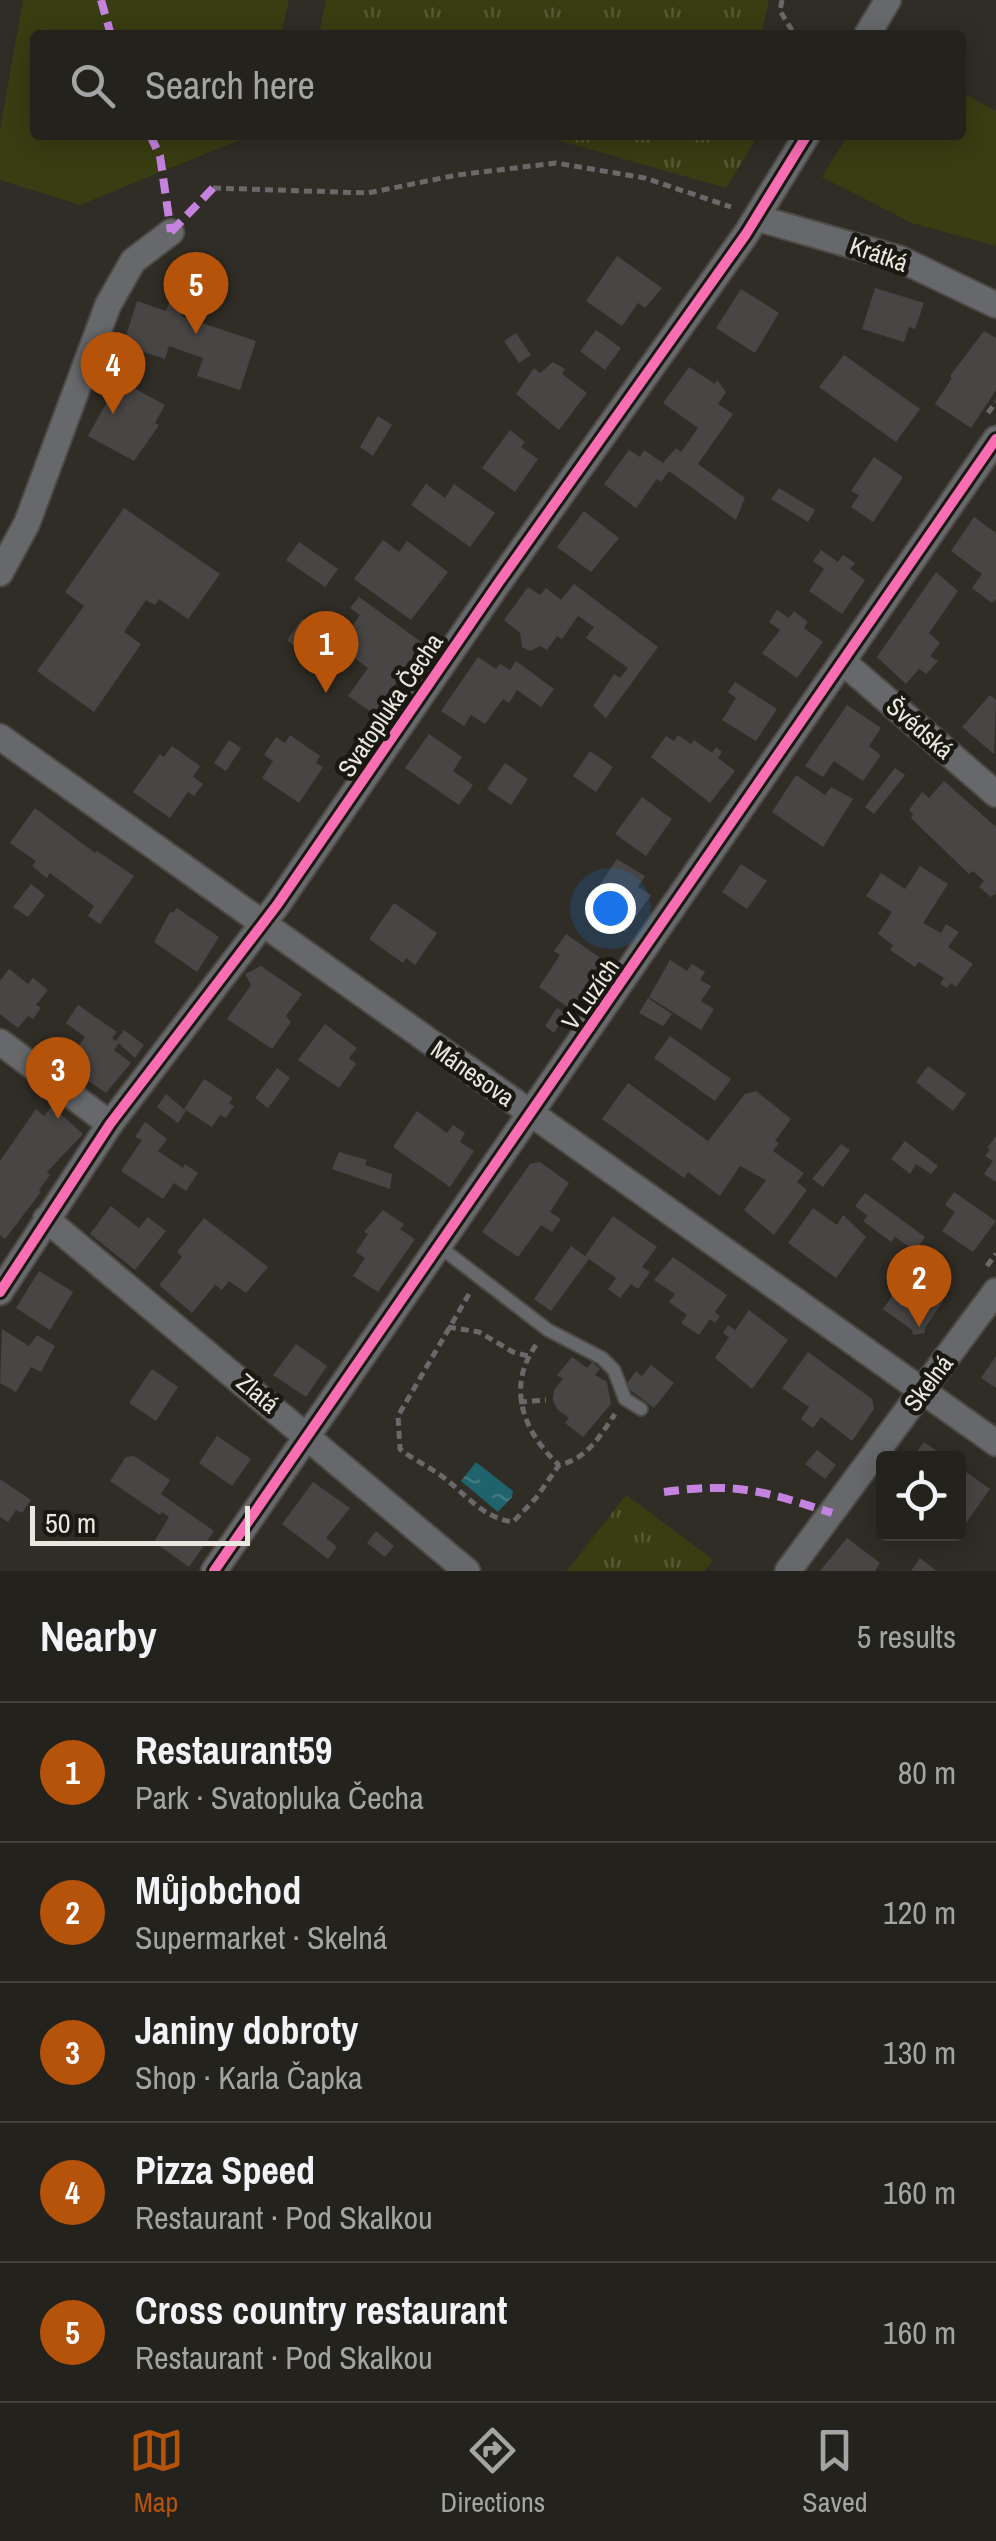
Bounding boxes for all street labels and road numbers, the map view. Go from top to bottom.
street label: Krátká [845,228,913,280]
street label: Svatopluka Čecha [329,626,451,783]
street label: Švédská [879,689,961,767]
street label: V Luzích [553,952,627,1036]
street label: Mánesova [425,1032,522,1114]
street label: Skelná [896,1347,961,1418]
street label: Zlatá [230,1365,287,1421]

